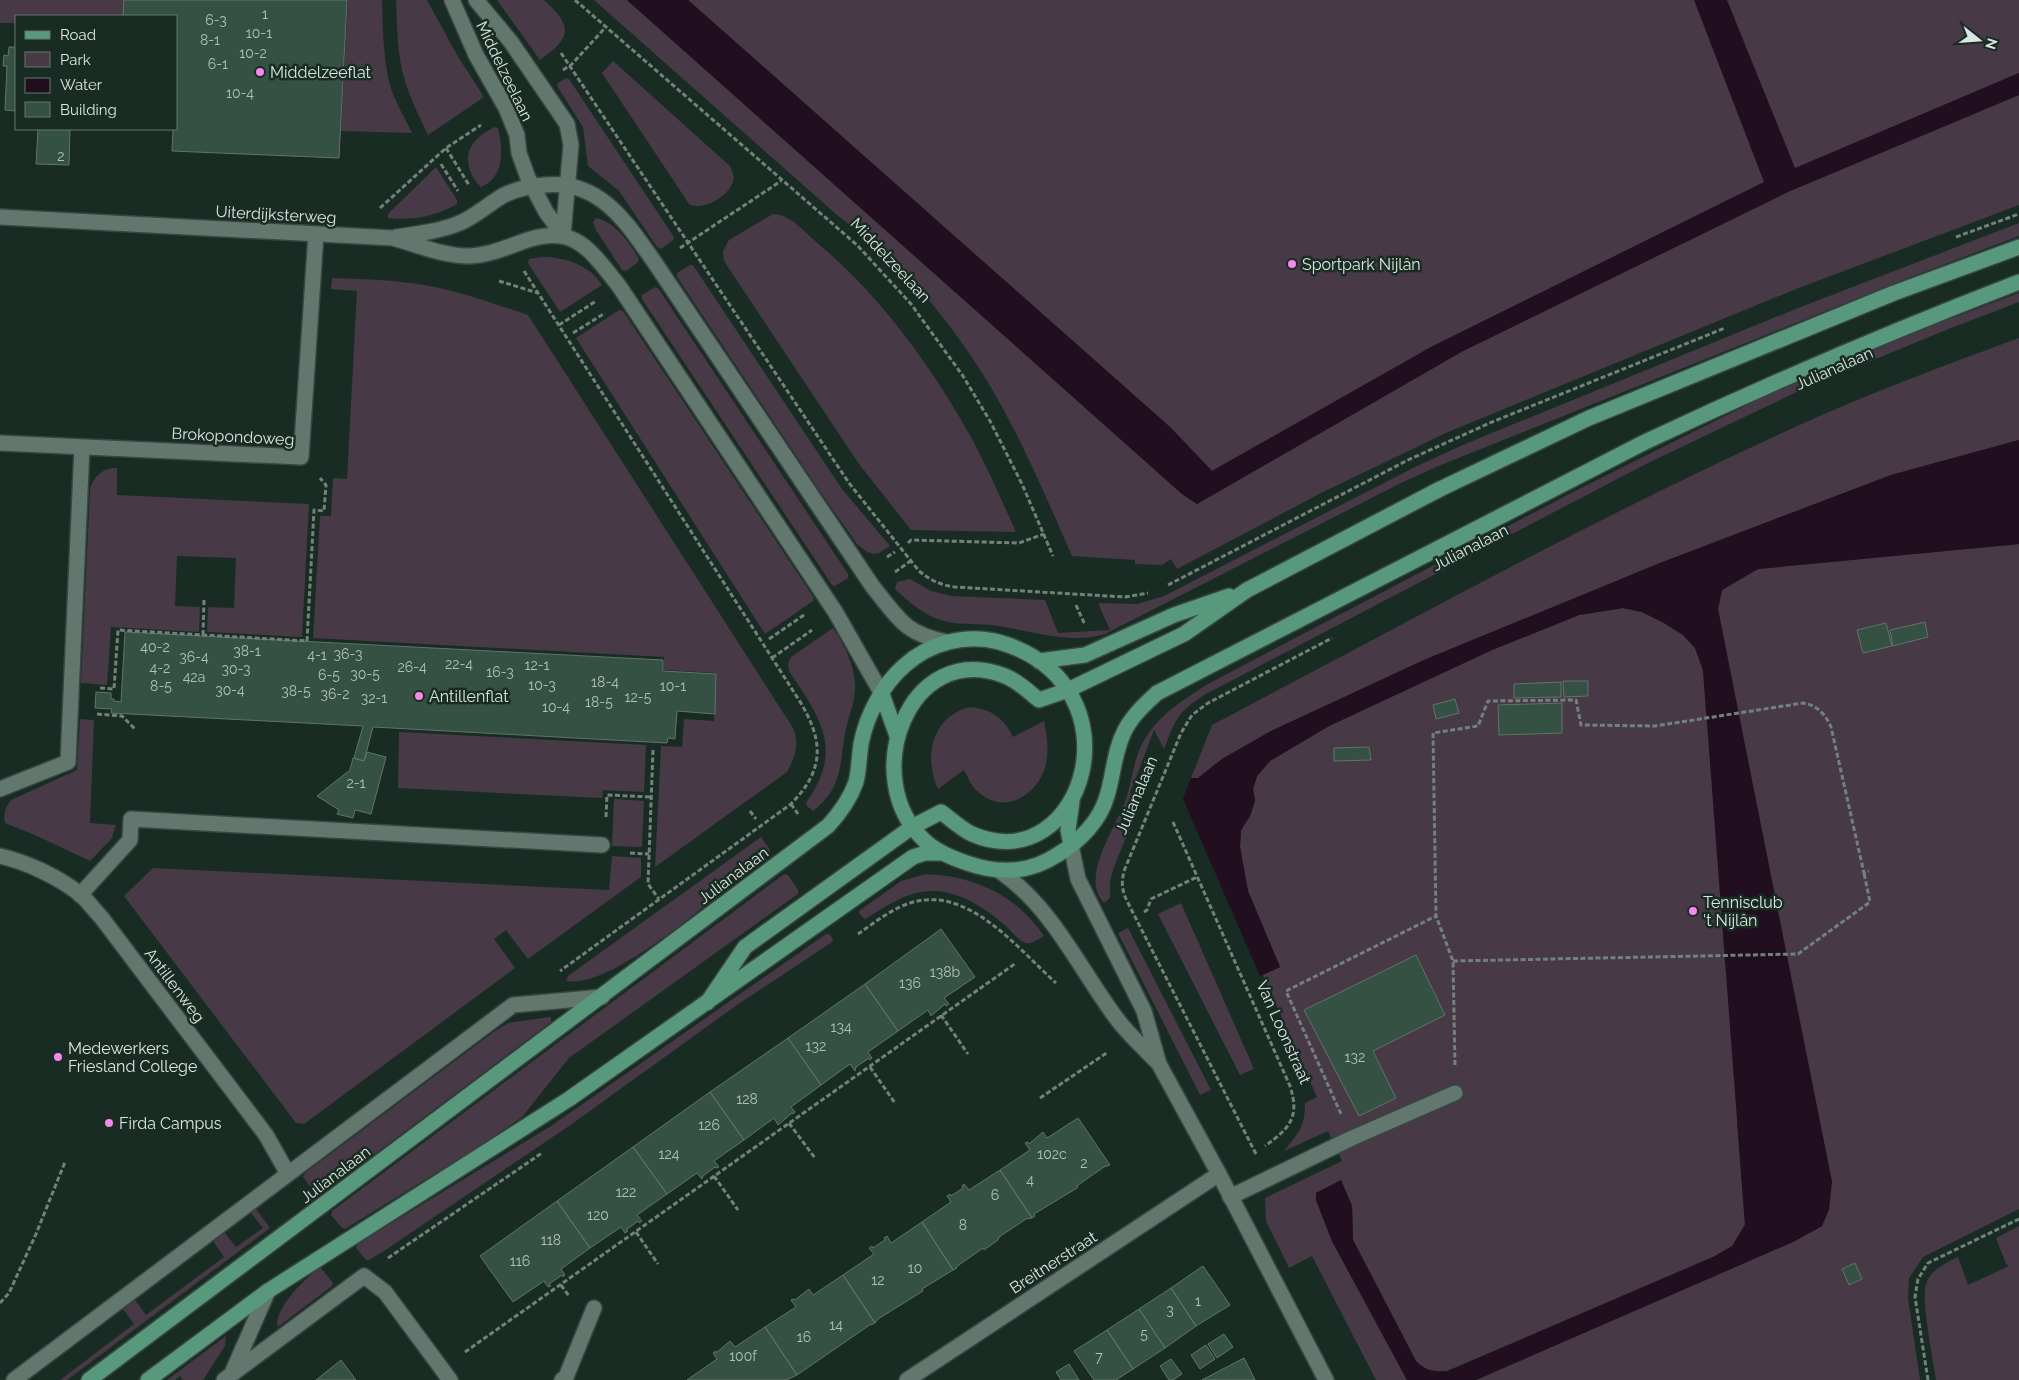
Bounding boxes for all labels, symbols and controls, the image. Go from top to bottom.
house number: 1 [262,6,268,22]
house number: 6-3 [205,12,227,28]
legend [15,15,178,130]
north arrow [1954,15,2004,65]
street label: Middelzeelaan [472,18,537,124]
house number: 10-1 [246,25,272,41]
text: Road [60,26,96,44]
house number: 8-1 [200,32,220,48]
text: N [1982,36,2001,51]
house number: 10-2 [239,45,267,61]
text: Park [60,51,91,69]
house number: 6-1 [208,56,228,72]
place label: Middelzeeflat [270,63,372,82]
marker: Middelzeeflat [254,66,266,78]
text: Water [60,76,103,94]
house number: 10-4 [226,85,254,101]
text: Building [60,101,117,119]
house number: 2 [57,148,65,164]
street label: Uiterdijksterweg [215,202,337,227]
street label: Middelzeelaan [847,214,935,307]
place label: Sportpark Nijlân [1302,255,1421,274]
marker: Sportpark Nijlân [1286,258,1298,270]
street label: Julianalaan [1792,343,1876,394]
street label: Brokopondoweg [171,424,295,449]
street label: Julianalaan [1429,520,1511,575]
house number: 40-2 [140,639,170,655]
house number: 38-1 [233,643,261,659]
house number: 36-3 [334,646,362,662]
house number: 4-1 [307,647,327,663]
house number: 36-4 [179,649,209,665]
house number: 22-4 [445,656,473,672]
house number: 12-1 [524,657,550,673]
house number: 26-4 [397,659,427,675]
house number: 4-2 [150,660,170,676]
house number: 30-3 [222,661,250,677]
house number: 16-3 [486,664,514,680]
house number: 30-5 [350,666,380,682]
house number: 6-5 [318,667,340,683]
house number: 42a [183,669,205,685]
house number: 18-4 [591,674,619,690]
house number: 10-3 [528,677,556,693]
house number: 8-5 [150,678,172,694]
house number: 10-1 [660,678,686,694]
house number: 30-4 [215,682,245,698]
house number: 38-5 [281,683,311,699]
house number: 36-2 [320,686,350,702]
place label: Antillenflat [429,687,509,706]
house number: 12-5 [625,689,652,705]
house number: 32-1 [361,690,387,706]
marker: Antillenflat [413,690,425,702]
house number: 18-5 [585,694,613,710]
house number: 10-4 [542,699,570,715]
street label: Julianalaan [1112,753,1161,837]
house number: 2-1 [346,775,366,791]
street label: Julianalaan [694,843,772,908]
place label: Tennisclub 't Nijlân [1703,893,1783,930]
marker: Tennisclub 't Nijlân [1687,905,1699,917]
street label: Antillenweg [140,944,209,1026]
house number: 138b [930,964,961,980]
house number: 136 [899,975,921,991]
street label: Van Loonstraat [1252,978,1315,1087]
house number: 134 [830,1019,852,1035]
house number: 132 [806,1038,826,1054]
place label: Medewerkers Friesland College [68,1039,197,1076]
house number: 132 [1345,1049,1365,1065]
marker: Medewerkers Friesland College [52,1051,64,1063]
house number: 128 [736,1091,758,1107]
place label: Firda Campus [119,1114,222,1133]
marker: Firda Campus [103,1117,115,1129]
house number: 126 [698,1117,720,1133]
street label: Julianalaan [296,1142,374,1207]
house number: 124 [659,1146,680,1162]
house number: 102c [1037,1146,1067,1162]
house number: 2 [1080,1155,1088,1171]
house number: 4 [1026,1172,1034,1188]
house number: 122 [616,1184,636,1200]
house number: 6 [991,1187,999,1203]
house number: 120 [587,1207,609,1223]
house number: 8 [959,1217,967,1233]
street label: Breitnerstraat [1006,1227,1101,1298]
house number: 118 [541,1232,561,1248]
house number: 116 [510,1253,530,1269]
house number: 10 [908,1260,922,1276]
house number: 12 [871,1272,885,1288]
house number: 1 [1195,1293,1201,1309]
house number: 3 [1166,1302,1174,1318]
house number: 14 [829,1317,843,1333]
house number: 5 [1140,1326,1148,1342]
house number: 16 [797,1329,811,1345]
house number: 100f [729,1348,758,1364]
house number: 7 [1095,1349,1103,1365]

